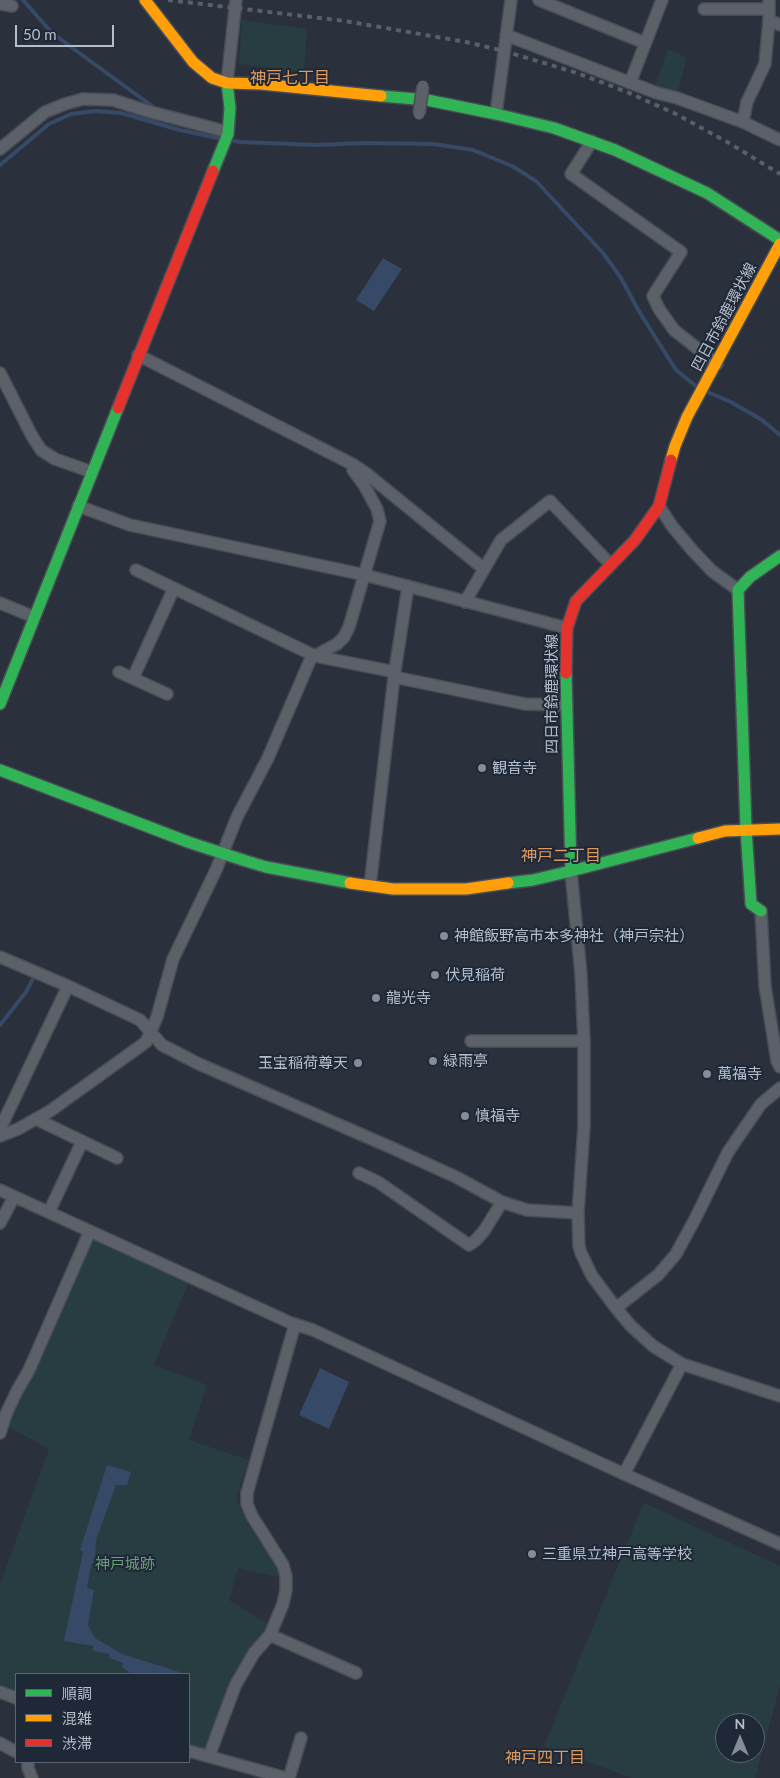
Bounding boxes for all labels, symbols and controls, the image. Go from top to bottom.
scale bar [18,15,116,47]
text: 50 m [23,25,57,43]
district label: 神戸七丁目 [250,68,330,88]
street label: 四日市鈴鹿環状線 [688,260,760,374]
street label: 四日市鈴鹿環状線 [543,634,561,754]
place label: 観音寺 [492,759,537,777]
marker: 観音寺 [476,762,488,774]
district label: 神戸二丁目 [521,846,601,866]
place label: 神館飯野高市本多神社（神戸宗社） [454,927,694,945]
marker: 神館飯野高市本多神社（神戸宗社） [438,930,450,942]
place label: 伏見稲荷 [445,966,505,984]
marker: 伏見稲荷 [429,969,441,981]
place label: 龍光寺 [386,989,431,1007]
marker: 龍光寺 [370,992,382,1004]
place label: 緑雨亭 [443,1052,488,1070]
place label: 玉宝稲荷尊天 [258,1054,348,1072]
marker: 緑雨亭 [427,1055,439,1067]
marker: 玉宝稲荷尊天 [352,1057,364,1069]
place label: 萬福寺 [717,1065,762,1083]
marker: 萬福寺 [701,1068,713,1080]
place label: 慎福寺 [475,1107,520,1125]
marker: 慎福寺 [459,1110,471,1122]
place label: 三重県立神戸高等学校 [542,1545,692,1563]
marker: 三重県立神戸高等学校 [526,1548,538,1560]
park label: 神戸城跡 [95,1555,155,1573]
legend [15,1673,190,1763]
text: 順調 [62,1684,92,1702]
text: 混雑 [62,1709,92,1727]
north arrow [715,1713,765,1763]
text: N [735,1715,745,1732]
text: 渋滞 [62,1734,92,1752]
district label: 神戸四丁目 [505,1748,585,1768]

